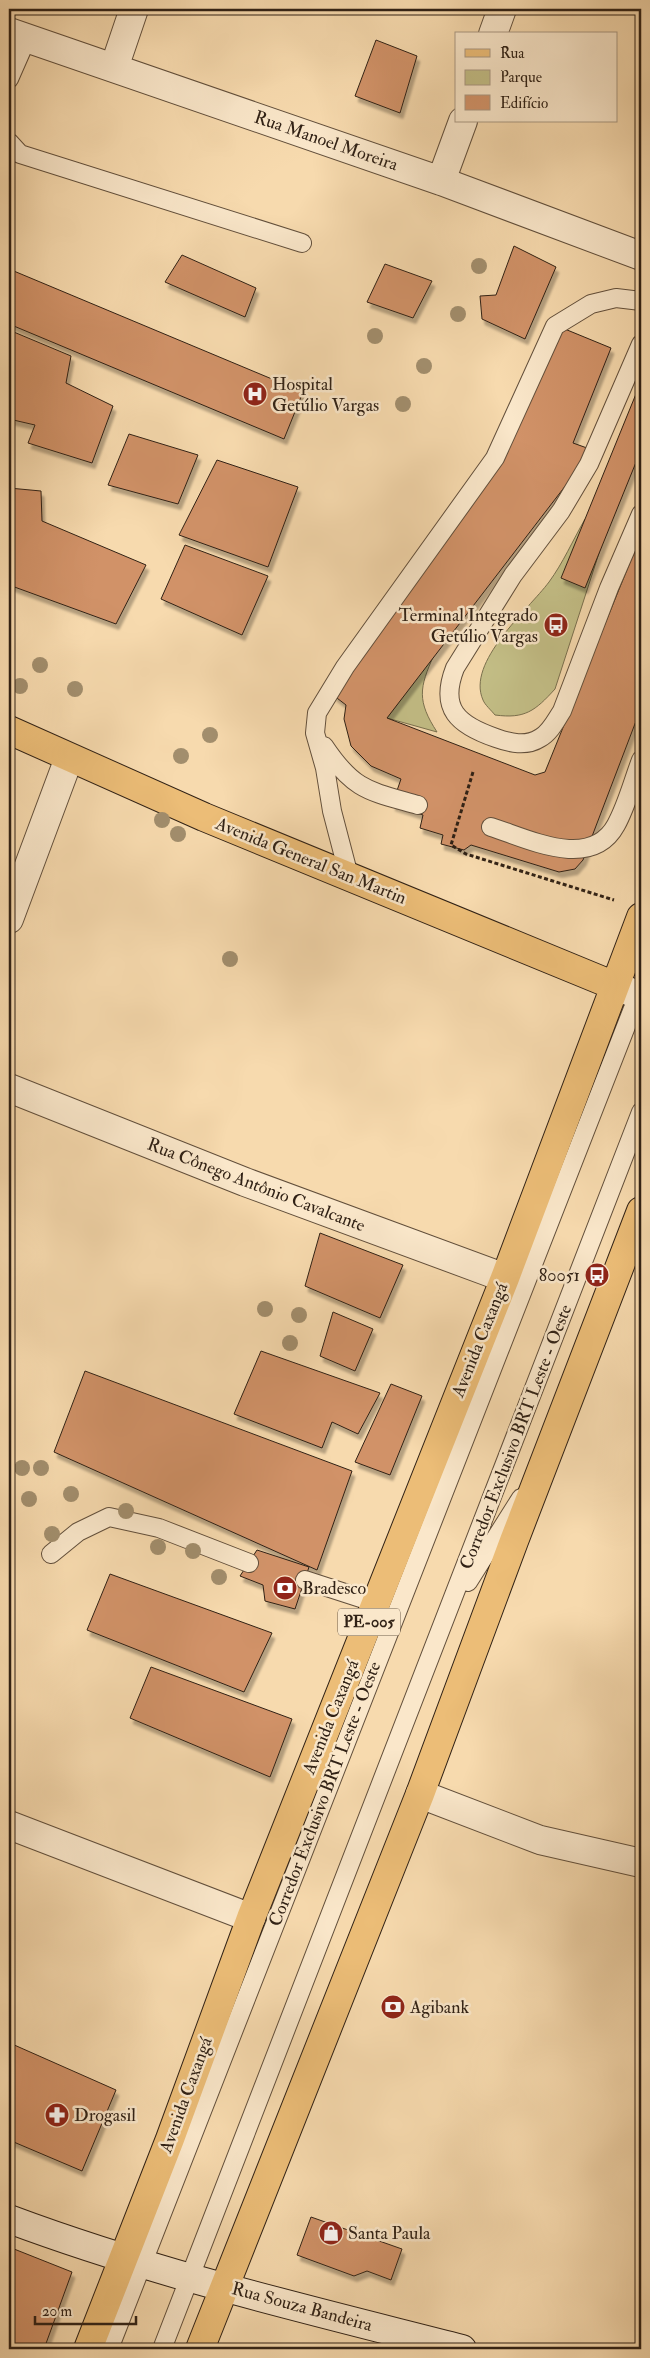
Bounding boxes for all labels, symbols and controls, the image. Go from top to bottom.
legend [455,32,618,122]
text: Rua [500,44,525,63]
text: Parque [500,68,542,87]
text: Edifício [500,94,548,113]
street label: Rua Manoel Moreira [251,106,401,177]
place label: Hospital Getúlio Vargas [272,373,379,417]
hospital icon: Hospital Getúlio Vargas [242,381,268,407]
place label: Terminal Integrado Getúlio Vargas [399,604,538,648]
bus stop icon: Terminal Integrado Getúlio Vargas [543,612,569,638]
street label: Avenida General San Martin [211,812,410,910]
street label: Rua Cônego Antônio Cavalcante [144,1133,369,1237]
bus stop icon: 80051 [584,1262,610,1288]
place label: 80051 [539,1264,580,1287]
street label: Avenida Caxangá [446,1279,514,1402]
street label: Corredor Exclusivo BRT Leste - Oeste [455,1301,577,1573]
bank icon: Bradesco [272,1575,298,1601]
place label: Bradesco [302,1577,367,1600]
road number: PE-005 [338,1608,400,1635]
street label: Avenida Caxangá [297,1656,365,1779]
street label: Corredor Exclusivo BRT Leste - Oeste [264,1658,386,1930]
bank icon: Agibank [380,1994,406,2020]
place label: Agibank [409,1996,470,2019]
street label: Avenida Caxangá [154,2033,218,2157]
pharmacy icon: Drogasil [44,2102,70,2128]
place label: Drogasil [74,2104,136,2127]
shop icon: Santa Paula [318,2220,344,2246]
place label: Santa Paula [348,2222,431,2245]
street label: Rua Souza Bandeira [229,2277,375,2337]
scale bar [35,2293,136,2325]
text: 20 m [42,2302,72,2321]

